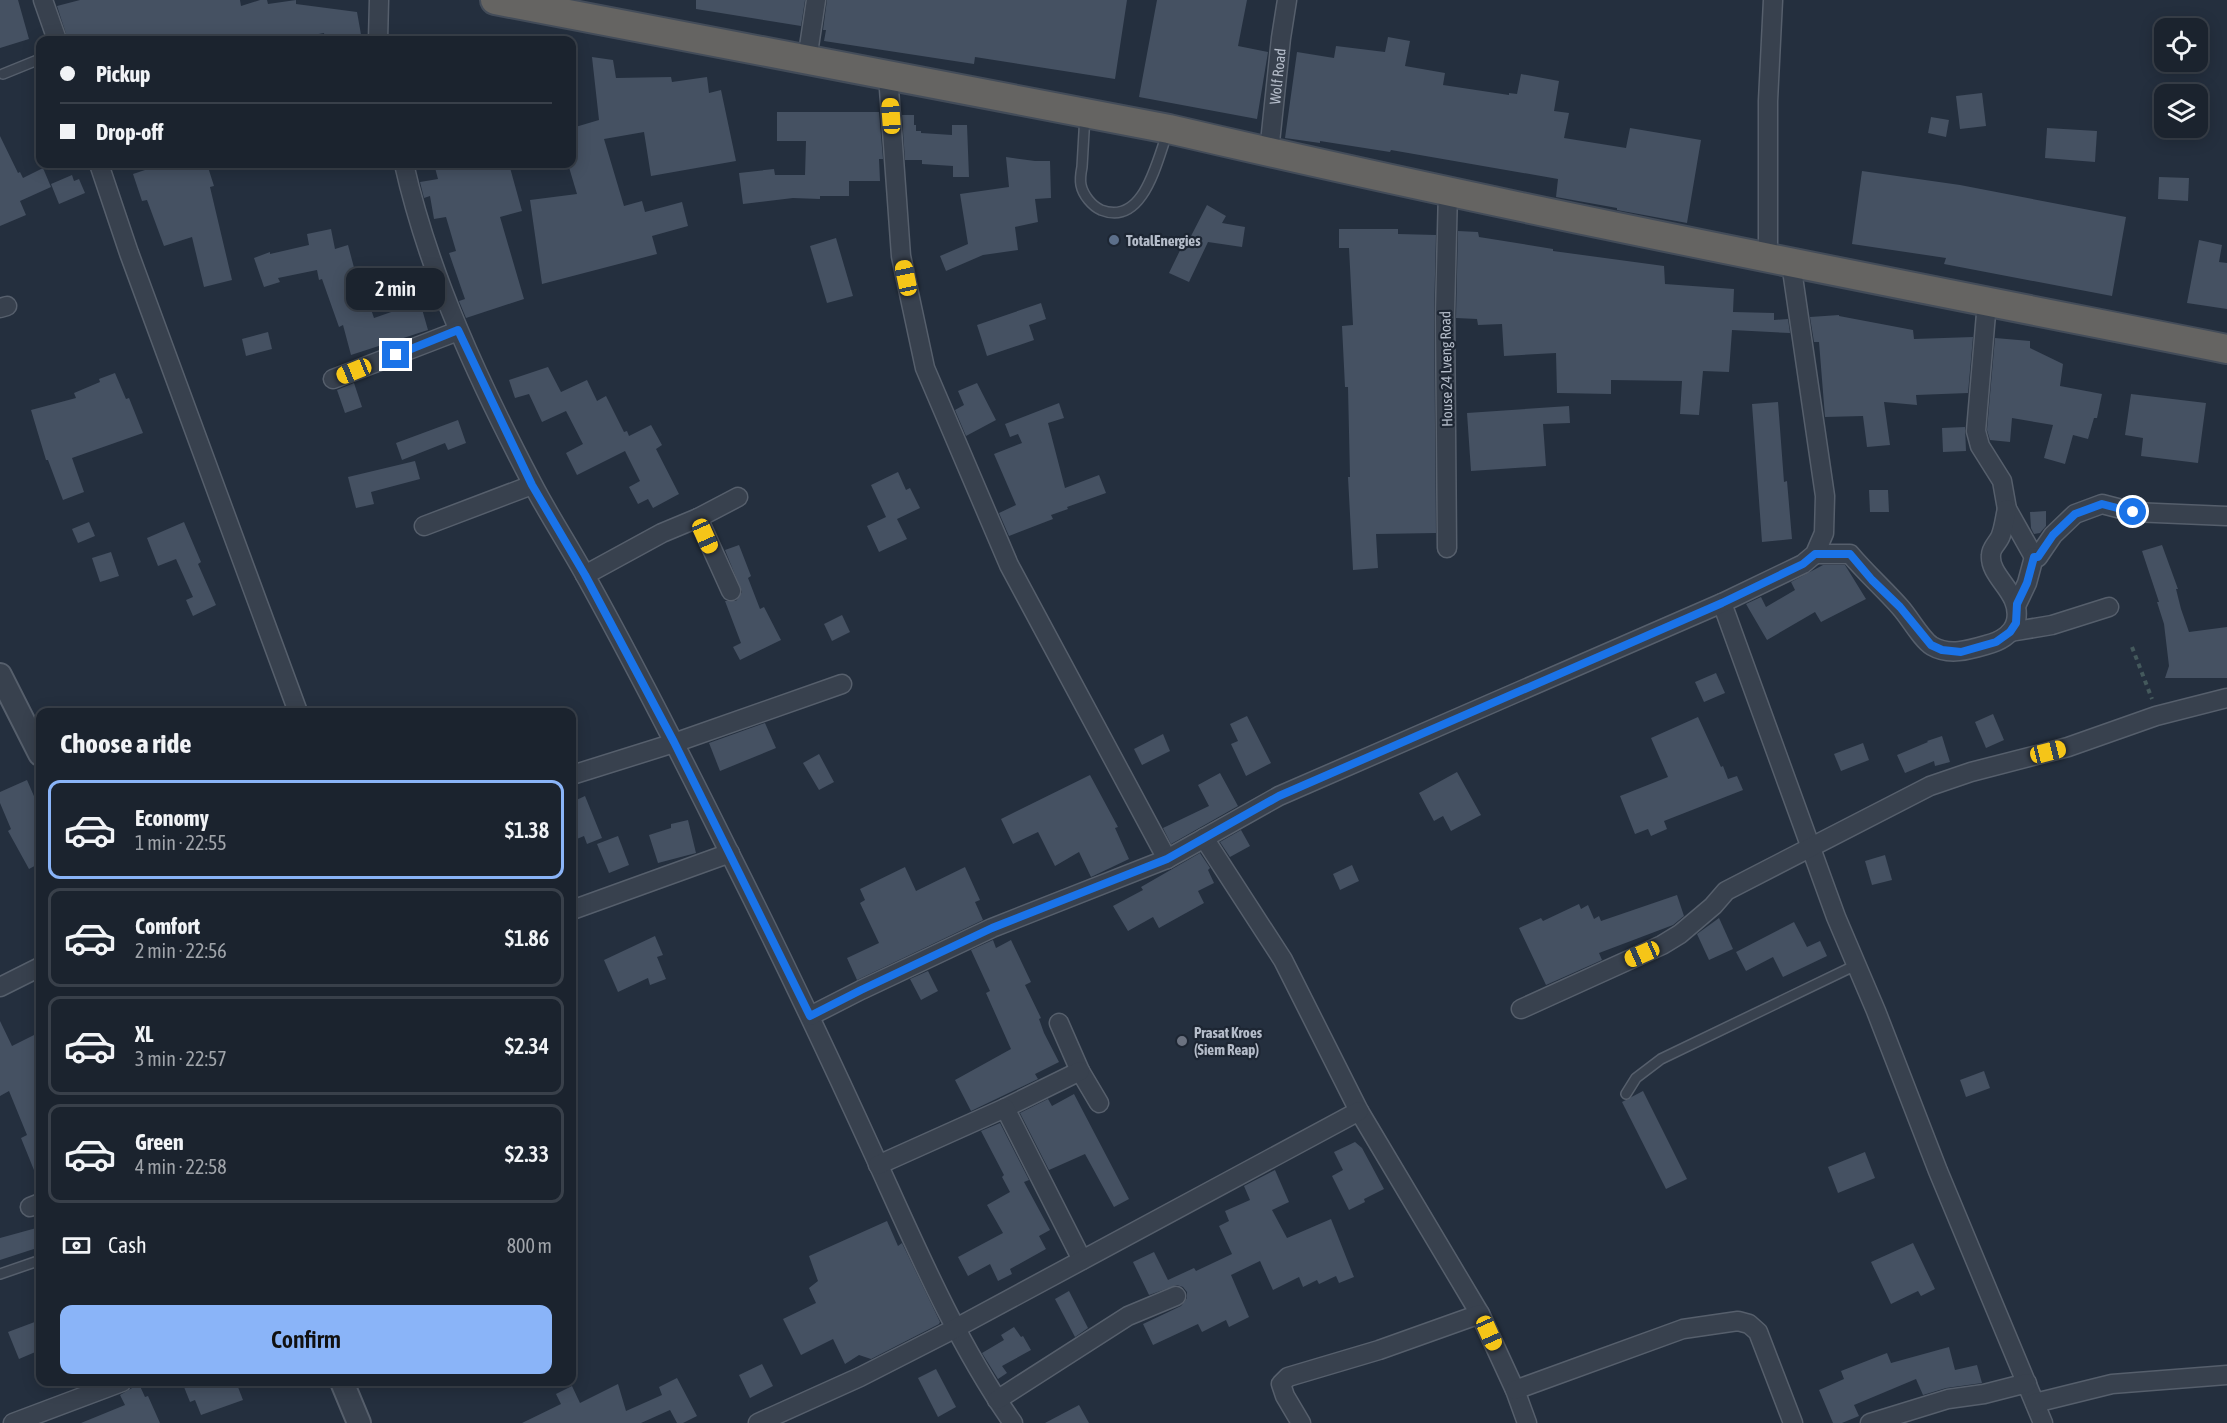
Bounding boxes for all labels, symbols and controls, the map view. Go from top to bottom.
map controls [2154,18,2208,138]
button: locate [2154,18,2208,72]
street label: Wolf Road [1266,47,1288,105]
text: Pickup [96,61,151,87]
button: layers [2154,84,2208,138]
car [881,97,901,135]
text: Drop-off [96,119,163,145]
place label: TotalEnergies [1126,232,1201,249]
marker: TotalEnergies [1107,233,1121,247]
car [893,259,919,297]
callout: 2 min [346,268,446,310]
text: 2 min [375,277,416,300]
street label: House 24 Lveng Road [1436,311,1456,427]
route end [382,341,409,368]
car [334,356,374,386]
route start [2119,498,2146,525]
car [689,516,721,556]
text: Choose a ride [60,728,192,759]
car [2028,739,2068,765]
icon: car [63,803,117,857]
text: Economy [135,805,209,831]
text: $1.38 [505,817,549,843]
text: 1 min · 22:55 [135,831,227,854]
icon: car [63,911,117,965]
text: Comfort [135,913,200,939]
text: $1.86 [505,925,549,951]
car [1622,938,1662,970]
text: 2 min · 22:56 [135,939,227,962]
icon: car [63,1019,117,1073]
text: XL [135,1021,153,1047]
place label: Prasat Kroes (Siem Reap) [1194,1024,1263,1058]
text: $2.34 [505,1033,549,1059]
marker: Prasat Kroes (Siem Reap) [1175,1034,1189,1048]
text: 3 min · 22:57 [135,1047,227,1070]
icon: car [63,1127,117,1181]
text: Green [135,1129,184,1155]
text: $2.33 [505,1141,549,1167]
text: 4 min · 22:58 [135,1155,227,1178]
icon: cash [60,1229,93,1262]
text: Cash [108,1232,147,1258]
text: 800 m [507,1234,552,1257]
button: Confirm [60,1305,552,1374]
car [1473,1313,1505,1353]

